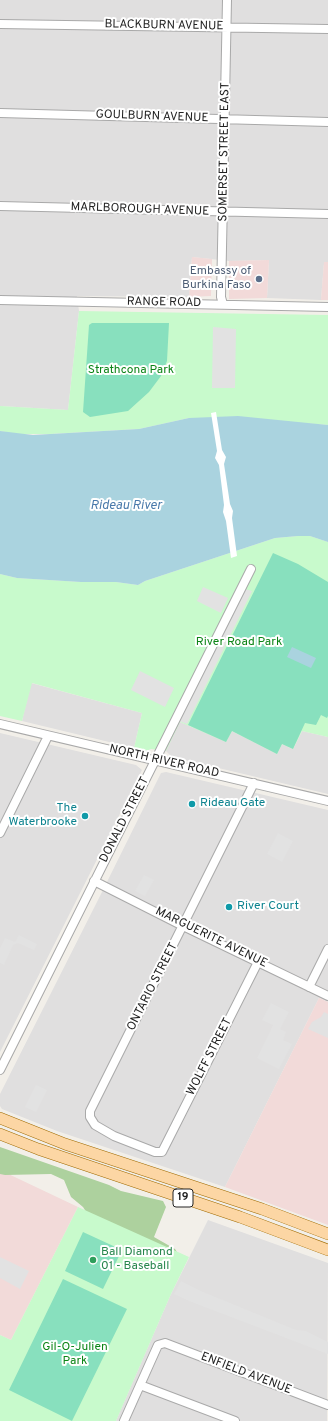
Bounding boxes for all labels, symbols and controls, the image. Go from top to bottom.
street label: BLACKBURN AVENUE [104,18,224,34]
street label: SOMERSET STREET EAST [217,82,233,222]
street label: GOULBURN AVENUE [95,108,209,126]
street label: MARLBOROUGH AVENUE [70,200,210,220]
place label: Embassy of Burkina Faso [182,265,251,293]
marker: Embassy of Burkina Faso [254,274,264,284]
street label: RANGE ROAD [127,295,201,311]
park label: Strathcona Park [88,364,174,378]
water label: Rideau River [90,498,162,514]
park label: River Road Park [196,636,282,650]
street label: NORTH RIVER ROAD [108,742,220,782]
street label: DONALD STREET [97,775,153,865]
place label: Rideau Gate [200,797,265,811]
marker: Rideau Gate [187,799,197,809]
place label: The Waterbrooke [8,802,77,830]
marker: The Waterbrooke [80,811,90,821]
place label: River Court [237,900,299,914]
marker: River Court [224,902,234,912]
street label: MARGUERITE AVENUE [153,905,269,971]
street label: ONTARIO STREET [125,941,181,1033]
street label: WOLFF STREET [184,1016,236,1098]
road number: 19 [173,1189,193,1207]
place label: Ball Diamond 01 - Baseball [101,1246,173,1274]
marker: Ball Diamond 01 - Baseball [88,1255,98,1265]
park label: Gil-O-Julien Park [42,1341,108,1369]
street label: ENFIELD AVENUE [199,1350,293,1398]

